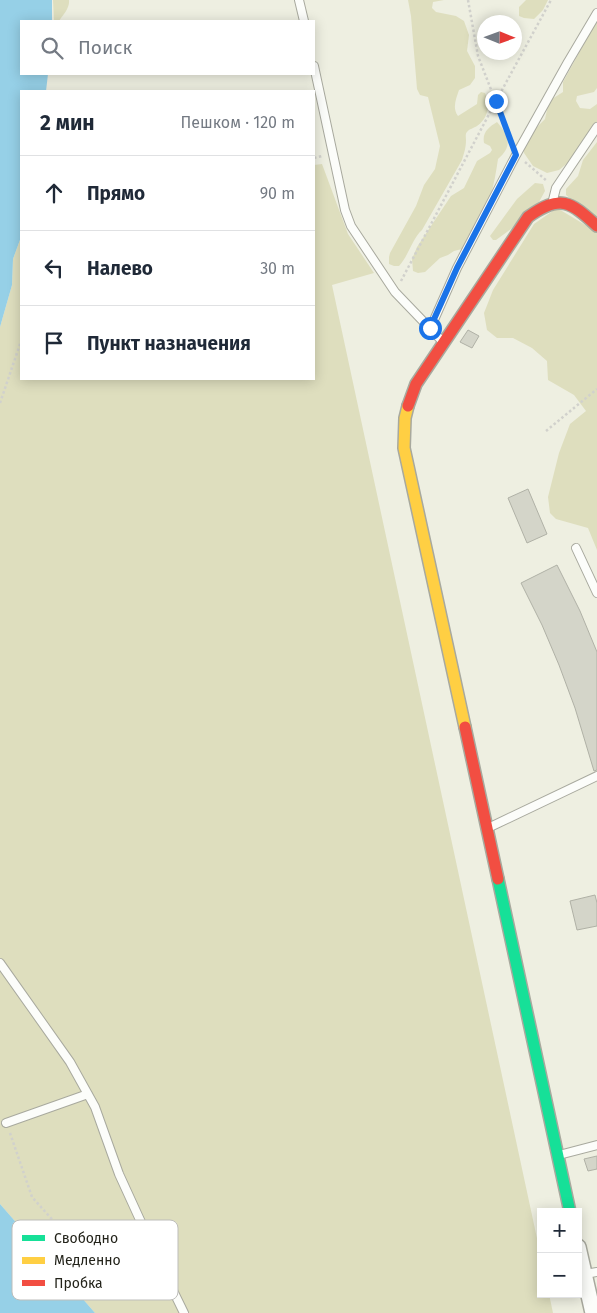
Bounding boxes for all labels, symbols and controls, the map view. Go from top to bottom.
north arrow [477,15,522,60]
search box [20,20,315,75]
icon: search [38,34,66,62]
text: Поиск [78,36,132,59]
route end [485,90,508,113]
text: 2 мин [40,110,95,136]
text: Пешком · 120 m [180,113,295,132]
icon: ahead [40,179,68,207]
text: Прямо [87,182,145,205]
text: 90 m [260,184,295,203]
icon: left [40,254,68,282]
text: Налево [87,257,153,280]
text: 30 m [260,259,295,278]
route start [419,317,442,340]
icon: arrive [40,329,68,357]
text: Пункт назначения [87,332,251,355]
map controls [537,1208,582,1298]
button: + [537,1208,582,1253]
legend [12,1220,178,1300]
text: Свободно [54,1230,118,1247]
text: Медленно [54,1252,121,1269]
button: − [537,1253,582,1298]
text: Пробка [54,1275,103,1292]

